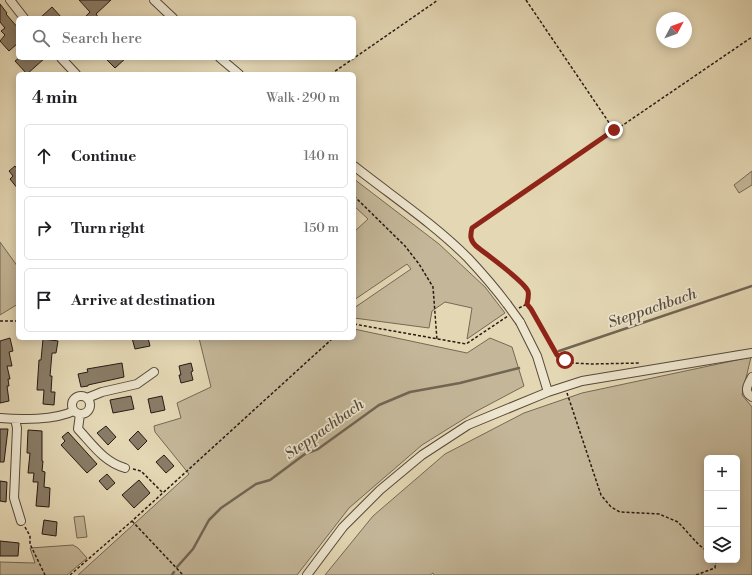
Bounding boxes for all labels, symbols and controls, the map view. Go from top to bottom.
north arrow [656,12,692,48]
search box [16,16,356,60]
icon: search [30,27,52,49]
text: Search here [62,29,142,48]
text: 4 min [32,87,77,109]
text: Walk · 290 m [266,90,340,106]
route end [605,121,623,139]
icon: ahead [33,145,55,167]
text: Continue [71,147,136,166]
text: 140 m [303,148,339,164]
icon: right [33,217,55,239]
text: Turn right [71,219,145,238]
text: 150 m [304,220,339,236]
water label: Steppachbach [605,284,700,333]
icon: arrive [33,289,55,311]
text: Arrive at destination [71,291,215,310]
route start [556,351,574,369]
water label: Steppachbach [281,395,368,464]
map controls [704,455,740,563]
button: + [704,455,740,491]
button: − [704,491,740,527]
button: layers [704,527,740,563]

